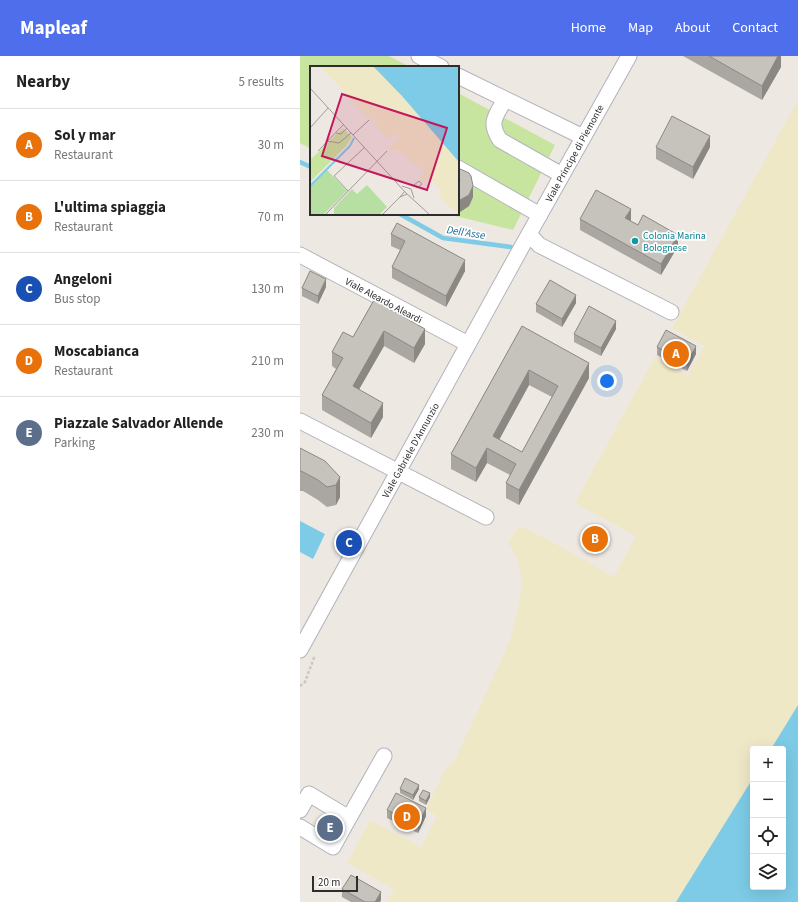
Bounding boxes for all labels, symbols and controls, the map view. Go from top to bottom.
text: Mapleaf [20,15,87,42]
text: Home [571,18,606,38]
text: Map [628,18,653,38]
text: About [675,18,710,38]
text: Contact [732,18,778,38]
inset map [310,66,459,215]
text: Nearby [16,70,70,94]
text: 5 results [239,73,284,91]
street label: Viale Principe di Piemonte [542,102,607,205]
text: Sol y mar [54,125,116,146]
text: A [25,136,33,154]
text: 30 m [258,136,284,154]
text: Restaurant [54,146,113,164]
text: L'ultima spiaggia [54,197,166,218]
text: B [25,208,33,226]
text: 70 m [258,208,284,226]
text: Restaurant [54,218,113,236]
water label: Dell'Asse [446,222,486,243]
place label: Colonia Marina Bolognese [643,229,706,255]
marker: Colonia Marina Bolognese [630,236,640,246]
text: Angeloni [54,269,112,290]
street label: Viale Aleardo Aleardi [342,275,425,327]
text: C [25,280,33,298]
text: 130 m [251,280,284,298]
text: Bus stop [54,290,100,308]
pin: A [663,339,689,369]
text: Moscabianca [54,341,139,362]
text: D [25,352,33,370]
text: 210 m [251,352,284,370]
text: Restaurant [54,362,113,380]
your location [597,371,617,391]
street label: Viale Gabriele D'Annunzio [379,400,443,501]
text: Piazzale Salvador Allende [54,413,223,434]
text: E [25,424,33,442]
text: 230 m [251,424,284,442]
text: Parking [54,434,95,452]
pin: B [582,524,608,554]
pin: C [336,528,362,558]
map controls [750,746,786,890]
button: + [750,746,786,782]
button: − [750,782,786,818]
pin: D [394,802,420,832]
pin: E [317,813,343,843]
button: locate [750,818,786,854]
button: layers [750,854,786,890]
scale bar [312,874,358,893]
text: 20 m [318,875,340,890]

